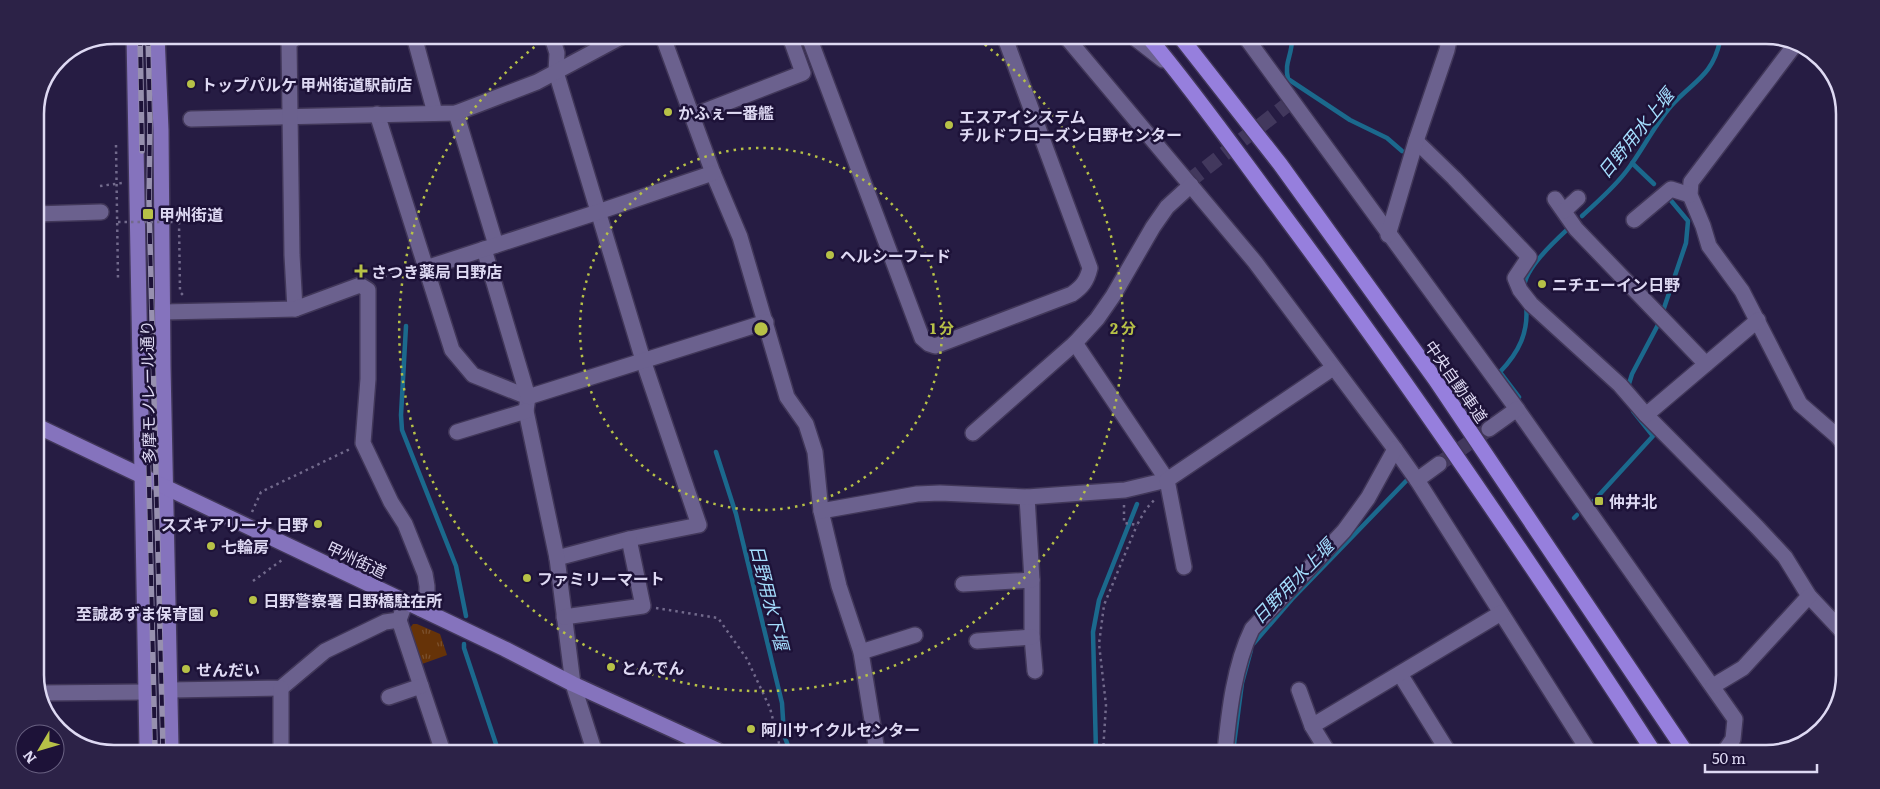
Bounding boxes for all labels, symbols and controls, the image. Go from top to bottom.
place label: トップパルケ 甲州街道駅前店 [201,72,412,96]
marker: トップパルケ 甲州街道駅前店 [185,78,197,90]
water label: 日野用水上堰 [1591,80,1681,183]
place label: かふぇ一番艦 [678,100,774,124]
place label: エスアイシステム チルドフローズン日野センター [959,104,1182,146]
marker: かふぇ一番艦 [662,106,674,118]
marker: エスアイシステム チルドフローズン日野センター [943,119,955,131]
place label: 甲州街道 [159,202,223,226]
marker: 甲州街道 [141,207,155,221]
place label: ヘルシーフード [840,243,951,267]
marker: ヘルシーフード [824,249,836,261]
place label: さつき薬局 日野店 [371,259,502,283]
marker: さつき薬局 日野店 [355,265,367,277]
place label: ニチエーイン日野 [1552,272,1680,296]
marker: ニチエーイン日野 [1536,278,1548,290]
text: 1 分 [930,316,954,339]
text: 2 分 [1110,316,1136,339]
street label: 多摩モノレール通り [134,320,160,464]
centre of rings [752,320,770,338]
street label: 中央自動車道 [1420,335,1494,427]
place label: 仲井北 [1609,489,1657,513]
marker: 仲井北 [1593,495,1605,507]
place label: スズキアリーナ 日野 [161,512,308,536]
marker: スズキアリーナ 日野 [312,518,324,530]
water label: 日野用水上堰 [1245,531,1341,629]
place label: 七輪房 [221,534,269,558]
street label: 甲州街道 [323,535,391,583]
marker: 七輪房 [205,540,217,552]
water label: 日野用水下堰 [744,541,797,656]
place label: ファミリーマート [537,566,665,590]
marker: ファミリーマート [521,572,533,584]
place label: 日野警察署 日野橋駐在所 [263,588,442,612]
marker: 日野警察署 日野橋駐在所 [247,594,259,606]
place label: 至誠あずま保育園 [76,601,204,625]
marker: 至誠あずま保育園 [208,607,220,619]
place label: とんでん [621,655,684,679]
place label: せんだい [196,657,260,681]
marker: とんでん [605,661,617,673]
marker: せんだい [180,663,192,675]
place label: 阿川サイクルセンター [761,717,920,741]
marker: 阿川サイクルセンター [745,723,757,735]
north arrow [15,724,65,774]
scale bar [1705,742,1818,774]
text: 50 m [1712,746,1746,769]
text: N [17,747,40,768]

